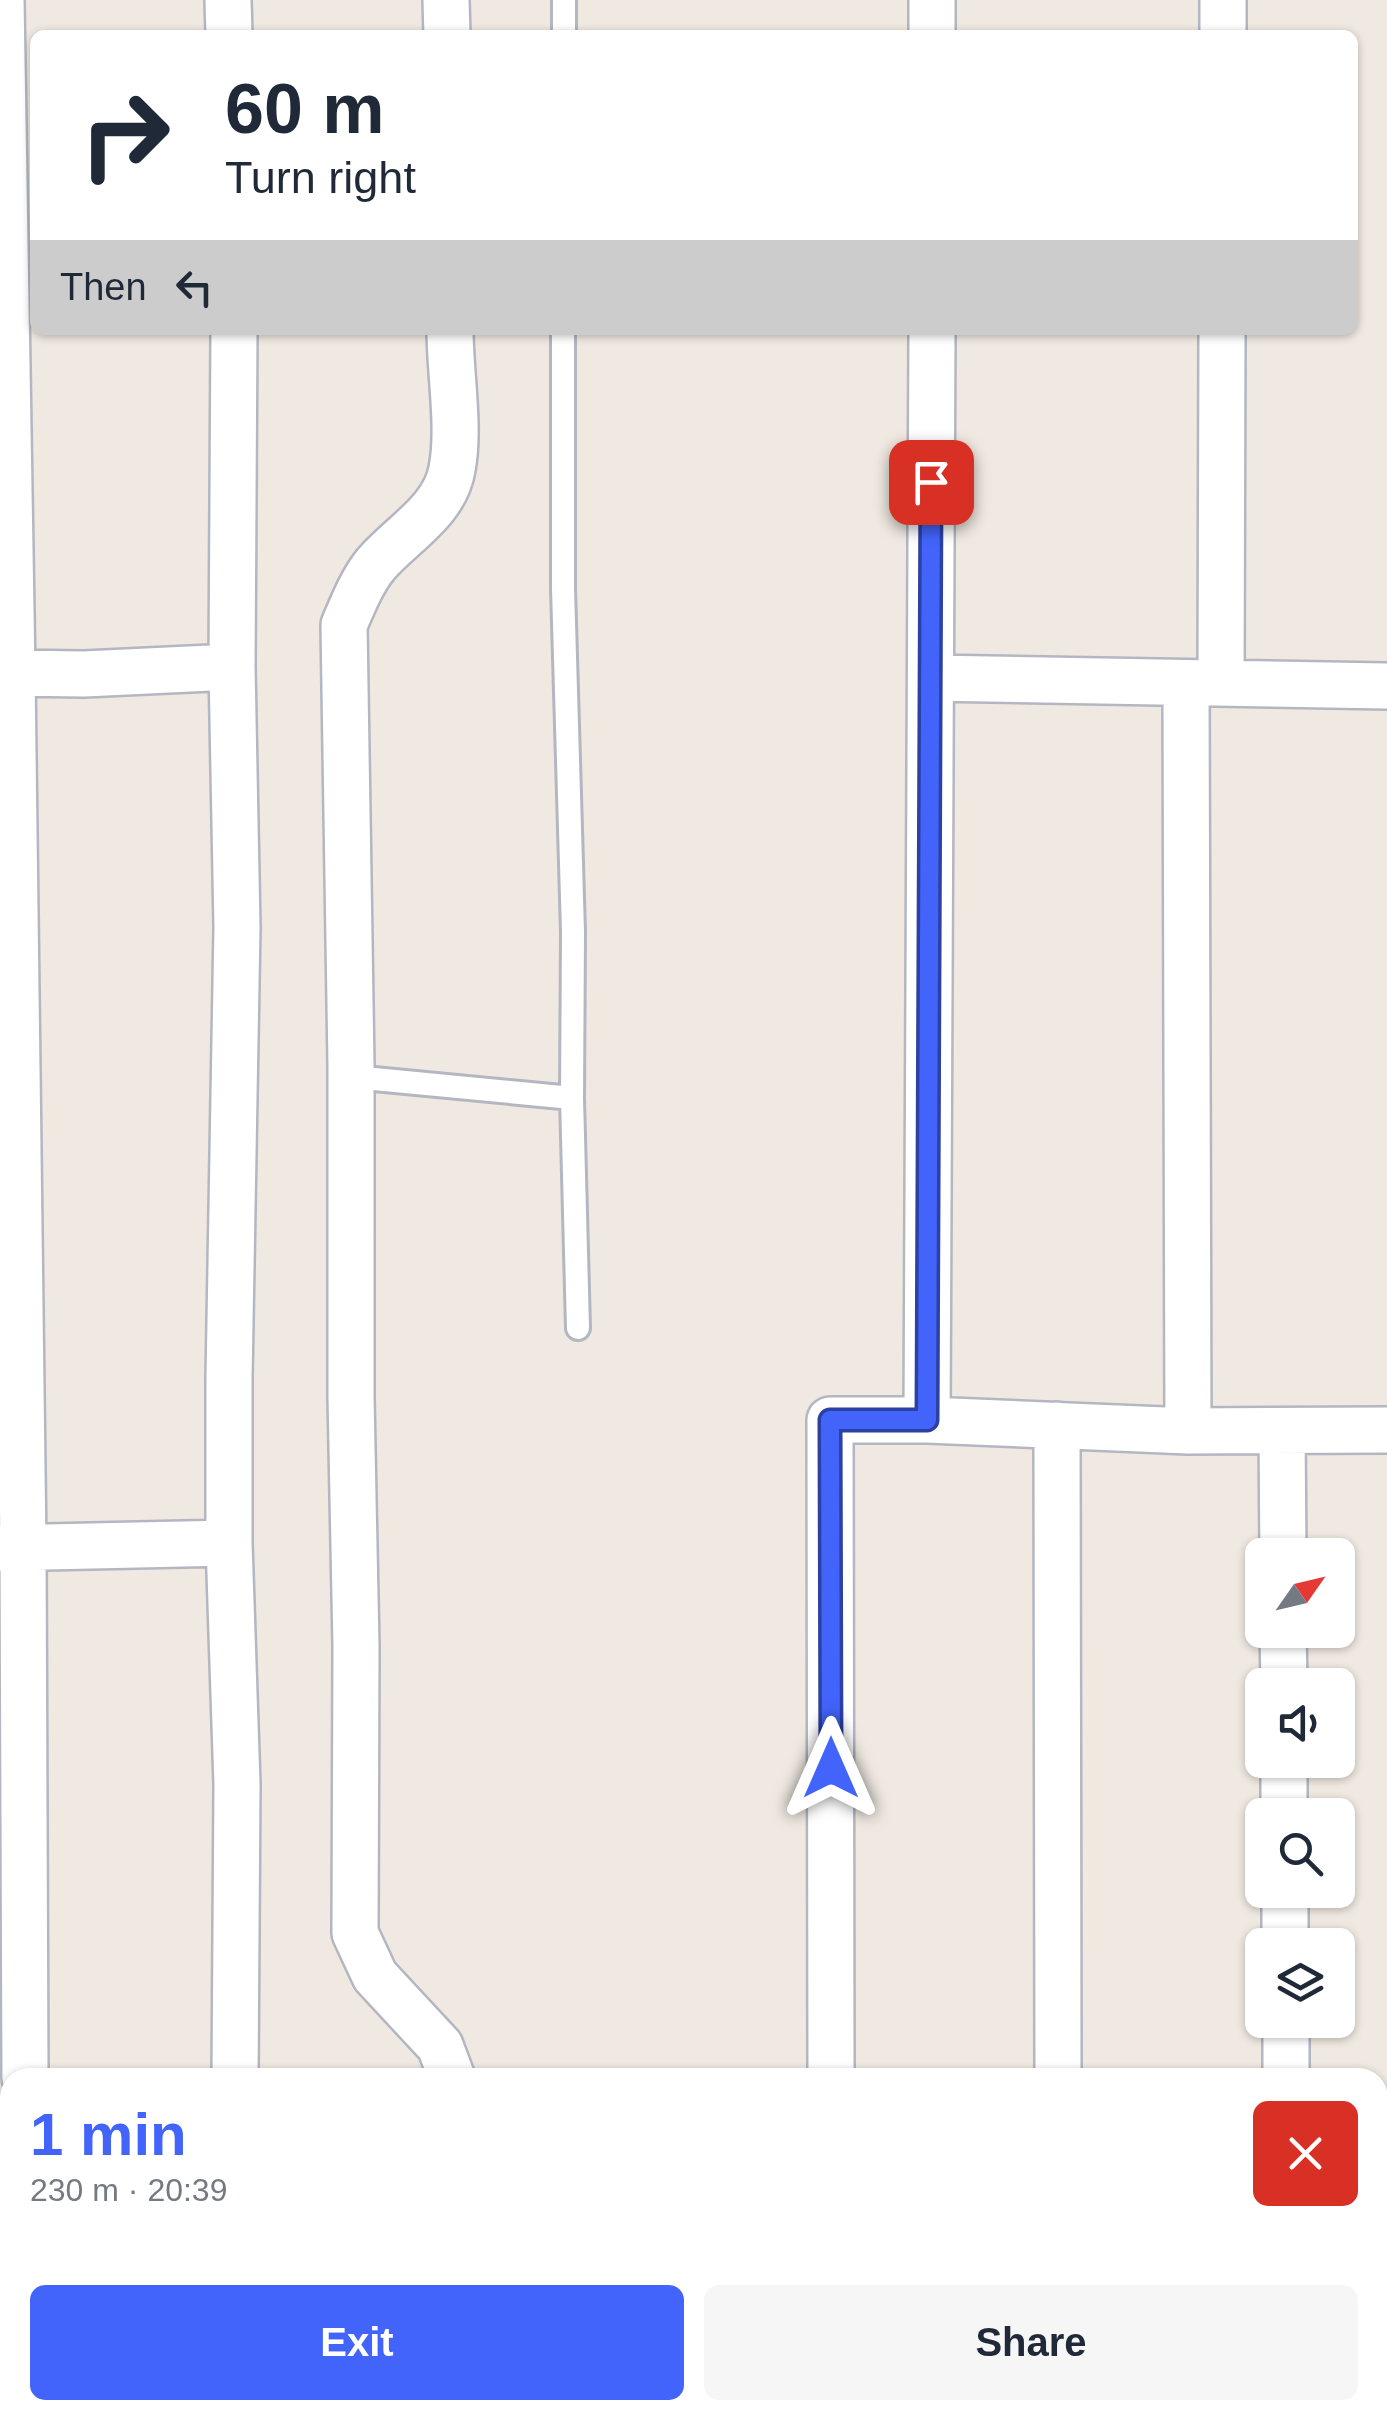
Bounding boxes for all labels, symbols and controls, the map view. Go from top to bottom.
icon: right [60,70,190,200]
text: 60 m [225,70,385,148]
text: Turn right [225,152,416,203]
icon: left [167,260,222,315]
text: Then [60,266,147,308]
pin [889,440,974,525]
icon: arrive [904,455,959,510]
north arrow [1245,1538,1355,1648]
map controls [1245,1538,1355,2038]
button: sound [1245,1668,1355,1778]
position arrow [779,1716,883,1820]
button: search [1245,1798,1355,1908]
button: layers [1245,1928,1355,2038]
text: 1 min [30,2101,187,2168]
button: close [1253,2101,1358,2206]
text: 230 m · 20:39 [30,2172,227,2208]
button: Exit [30,2285,684,2400]
button: Share [704,2285,1358,2400]

